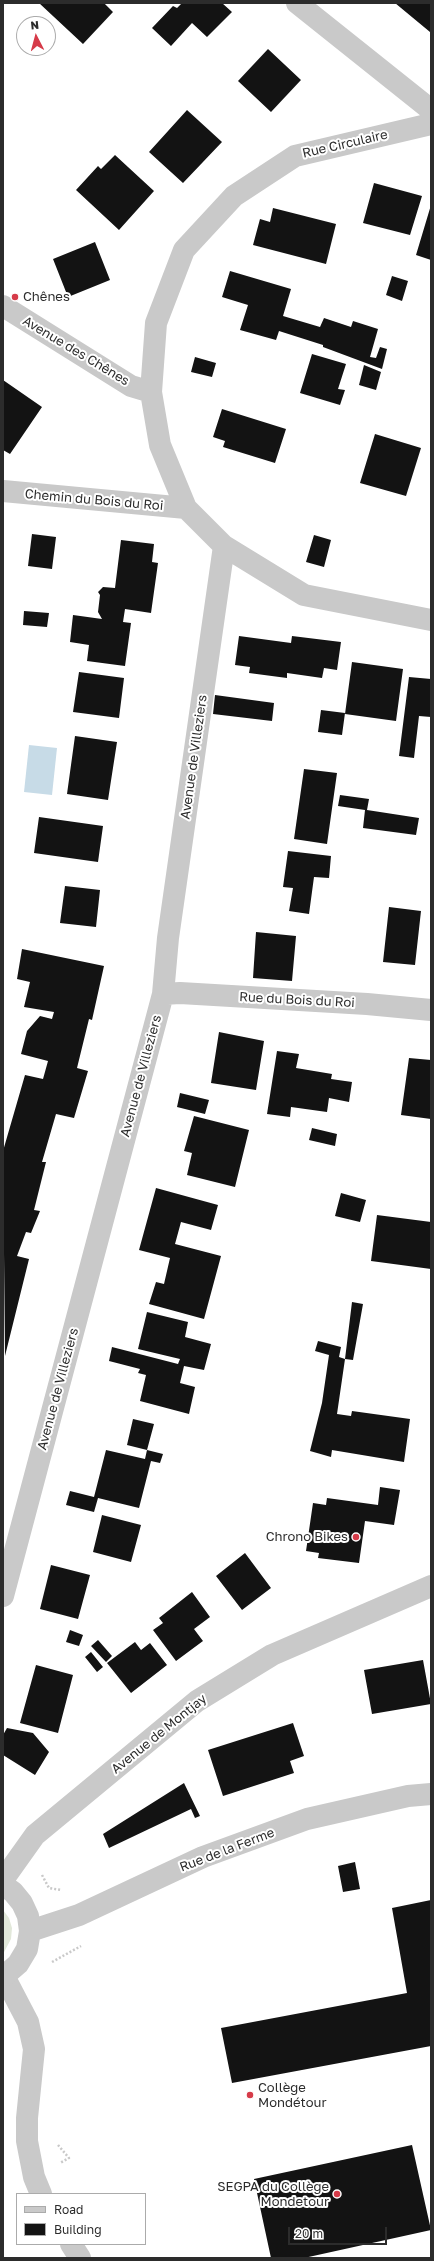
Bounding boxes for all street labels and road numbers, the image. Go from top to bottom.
street label: Rue Circulaire [301,127,389,161]
street label: Avenue des Chênes [20,313,132,389]
street label: Chemin du Bois du Roi [24,486,164,514]
street label: Avenue de Villeziers [178,694,210,820]
street label: Rue du Bois du Roi [239,989,355,1011]
street label: Avenue de Villeziers [117,1013,165,1139]
street label: Avenue de Villeziers [34,1326,82,1452]
street label: Avenue de Montjay [108,1691,210,1777]
street label: Rue de la Ferme [178,1825,276,1875]

